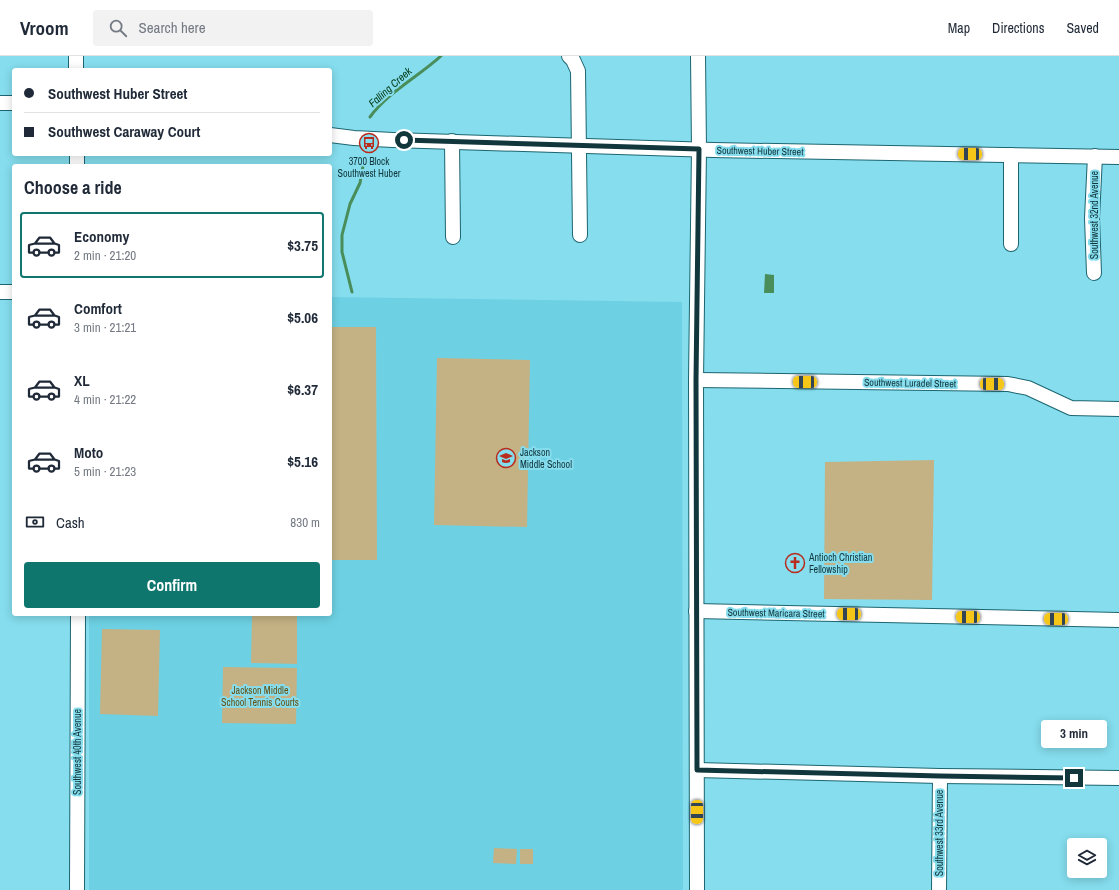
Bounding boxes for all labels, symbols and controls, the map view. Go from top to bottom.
search box [93,10,373,46]
text: Vroom [20,15,69,41]
icon: search [107,17,129,39]
text: Search here [139,17,206,38]
text: Map [948,19,970,37]
text: Directions [992,19,1044,37]
text: Saved [1066,19,1099,37]
water label: Falling Creek [366,64,415,110]
text: Southwest Huber Street [48,83,187,104]
text: Southwest Caraway Court [48,121,200,142]
route start [395,131,413,149]
bus stop icon: 3700 Block Southwest Huber [358,132,380,154]
street label: Southwest Huber Street [716,144,804,158]
car [958,148,982,160]
place label: 3700 Block Southwest Huber [338,155,401,180]
street label: Southwest 32nd Avenue [1088,170,1101,259]
text: Choose a ride [24,175,122,200]
text: Economy [74,226,129,247]
icon: car [26,227,62,263]
text: $3.75 [287,235,318,256]
text: 2 min · 21:20 [74,247,136,264]
text: Comfort [74,298,122,319]
icon: car [26,299,62,335]
text: $5.06 [287,307,318,328]
text: 3 min · 21:21 [74,319,136,336]
text: XL [74,370,90,391]
icon: car [26,371,62,407]
car [793,376,817,388]
street label: Southwest Luradel Street [864,376,957,390]
car [980,378,1004,390]
text: $6.37 [287,379,318,400]
text: 4 min · 21:22 [74,391,136,408]
text: Moto [74,442,103,463]
icon: car [26,443,62,479]
place label: Jackson Middle School [520,446,572,471]
school or university icon: Jackson Middle School [495,447,517,469]
text: $5.16 [287,451,318,472]
text: 5 min · 21:23 [74,463,136,480]
icon: cash [24,511,46,533]
text: Cash [56,512,85,533]
text: 830 m [290,514,320,531]
place label: Antioch Christian Fellowship [808,551,872,576]
church icon: Antioch Christian Fellowship [784,552,806,574]
button: Confirm [24,562,320,608]
street label: Southwest Maricara Street [727,606,825,620]
car [837,608,861,620]
car [956,611,980,623]
car [1044,613,1068,625]
park label: Jackson Middle School Tennis Courts [221,684,299,709]
street label: Southwest 40th Avenue [71,709,84,795]
callout: 3 min [1041,720,1107,748]
text: 3 min [1060,725,1088,742]
route end [1065,769,1083,787]
street label: Southwest 33rd Avenue [933,789,946,876]
car [691,800,703,824]
map controls [1067,838,1107,878]
button: layers [1067,838,1107,878]

